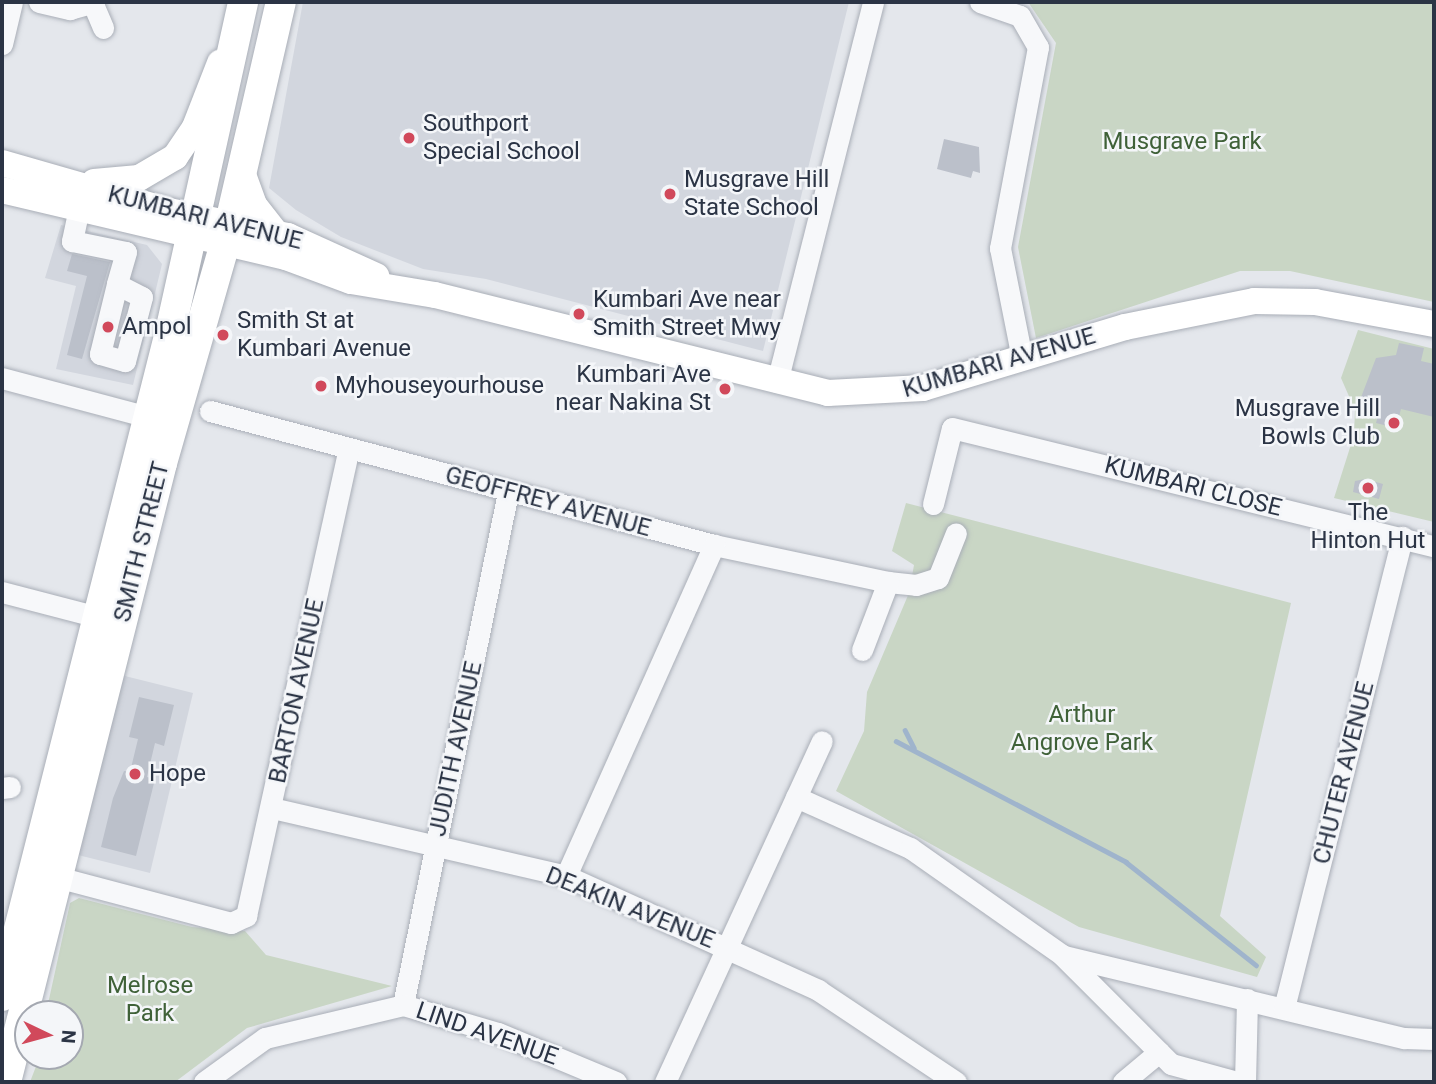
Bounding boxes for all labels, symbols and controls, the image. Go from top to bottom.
place label: Southport Special School [423,110,580,166]
park label: Musgrave Park [1102,128,1262,156]
marker: Southport Special School [401,130,417,146]
place label: Musgrave Hill State School [684,166,829,222]
street label: KUMBARI AVENUE [105,180,305,256]
marker: Musgrave Hill State School [662,186,678,202]
place label: Kumbari Ave near Smith Street Mwy [593,286,781,342]
marker: Kumbari Ave near Smith Street Mwy [571,306,587,322]
place label: Smith St at Kumbari Avenue [237,307,411,363]
place label: Ampol [122,313,192,341]
marker: Ampol [100,319,116,335]
street label: KUMBARI AVENUE [899,322,1099,404]
marker: Smith St at Kumbari Avenue [215,327,231,343]
place label: Kumbari Ave near Nakina St [555,361,711,417]
place label: Myhouseyourhouse [335,372,544,400]
marker: Myhouseyourhouse [313,378,329,394]
marker: Kumbari Ave near Nakina St [717,381,733,397]
place label: Musgrave Hill Bowls Club [1235,395,1380,451]
marker: Musgrave Hill Bowls Club [1386,415,1402,431]
street label: KUMBARI CLOSE [1101,451,1285,523]
street label: SMITH STREET [108,459,176,625]
street label: GEOFFREY AVENUE [442,461,654,543]
marker: The Hinton Hut [1360,480,1376,496]
place label: The Hinton Hut [1311,499,1425,555]
street label: BARTON AVENUE [263,596,331,786]
street label: JUDITH AVENUE [423,659,489,839]
street label: CHUTER AVENUE [1307,679,1381,867]
park label: Arthur Angrove Park [1011,701,1153,757]
place label: Hope [149,760,206,788]
marker: Hope [127,766,143,782]
street label: DEAKIN AVENUE [541,861,719,955]
park label: Melrose Park [107,972,193,1028]
street label: LIND AVENUE [412,996,562,1072]
north arrow [14,1000,84,1070]
text: N [56,1029,80,1044]

